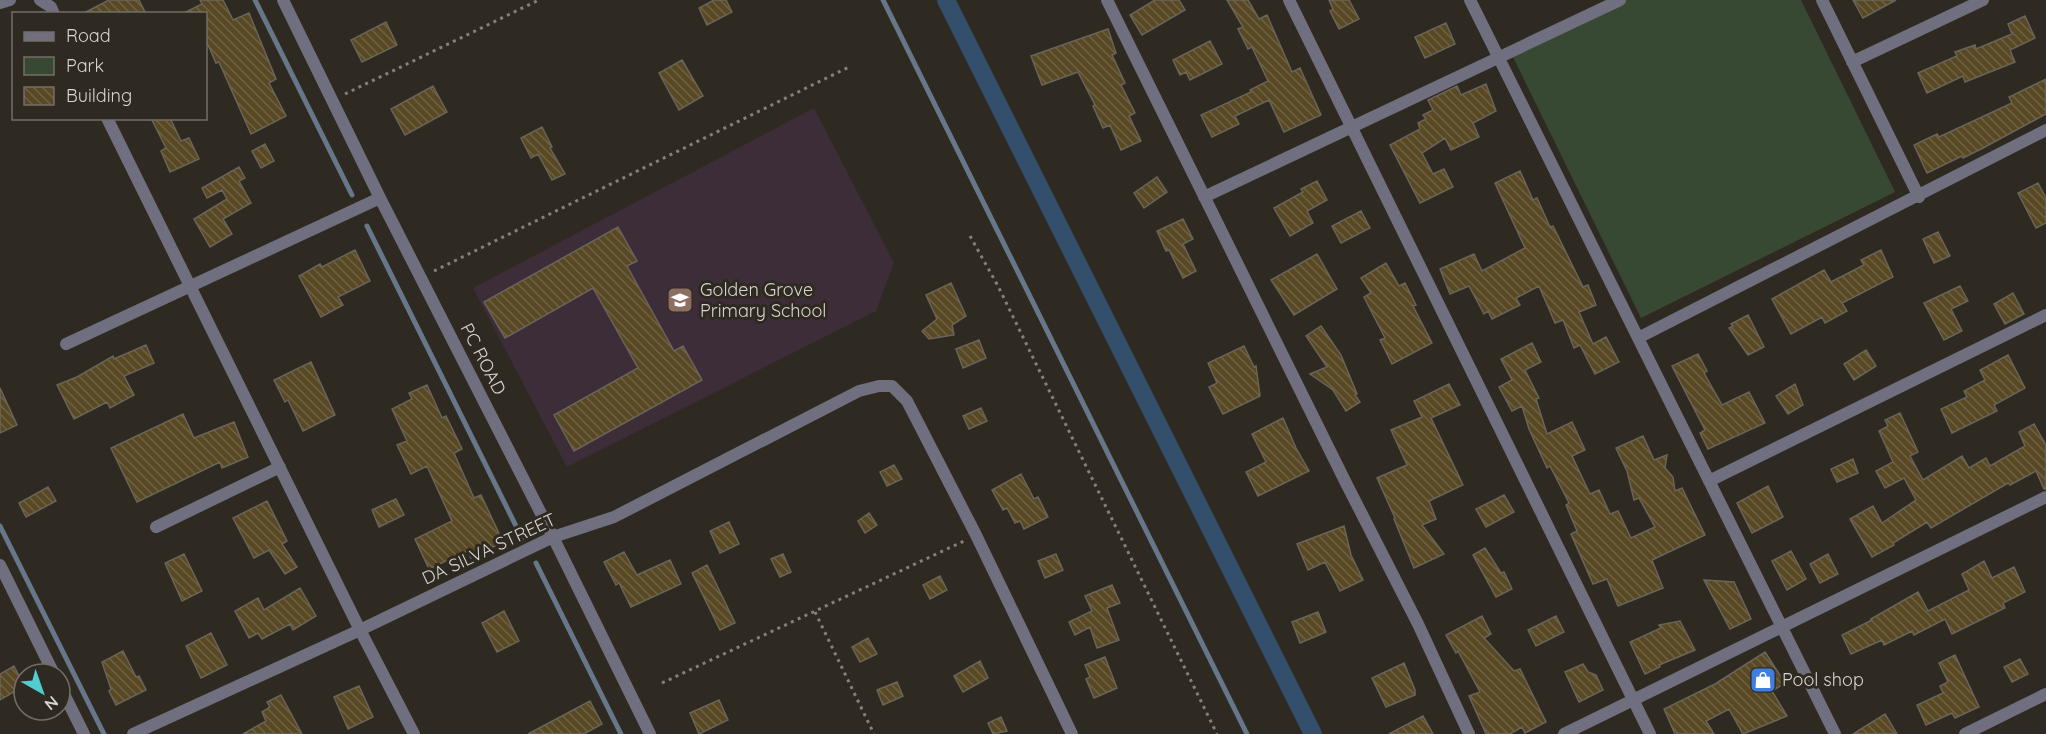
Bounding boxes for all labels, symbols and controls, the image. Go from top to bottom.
legend [12,12,207,120]
text: Road [66,24,111,47]
text: Park [66,54,104,77]
text: Building [66,84,132,107]
place label: Golden Grove Primary School [700,278,826,322]
school or university icon: Golden Grove Primary School [665,285,695,315]
street label: PC ROAD [456,319,511,399]
street label: DA SILVA STREET [418,507,559,590]
north arrow [12,662,72,722]
shop icon: Pool shop [1748,665,1778,695]
place label: Pool shop [1782,668,1864,691]
text: N [41,692,63,715]

